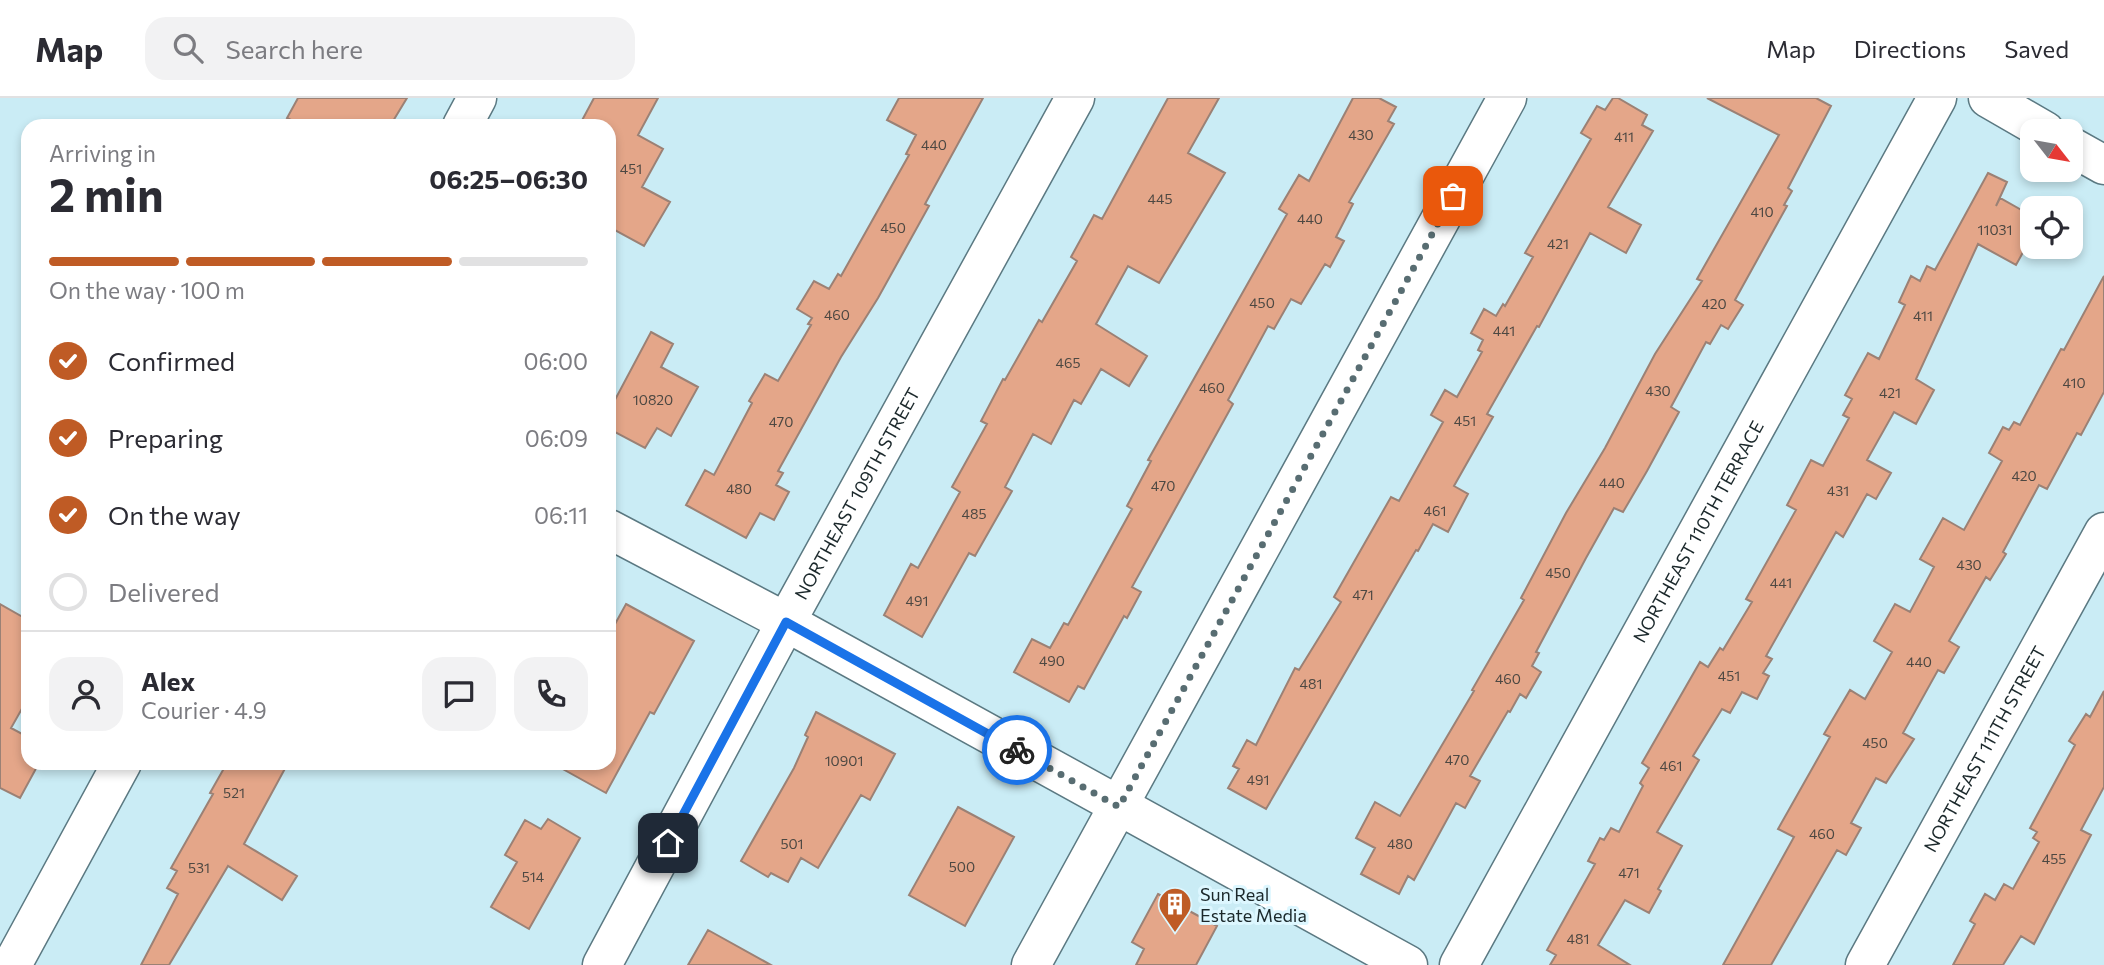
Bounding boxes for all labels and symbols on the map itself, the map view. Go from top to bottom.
north arrow [2020,119,2082,182]
house number: 430 [1348,126,1374,143]
house number: 411 [1614,128,1634,145]
house number: 440 [921,136,947,153]
house number: 451 [620,160,642,177]
pin [1423,166,1483,226]
house number: 445 [1148,190,1172,207]
house number: 410 [1750,203,1774,220]
house number: 440 [1297,210,1323,227]
house number: 450 [880,219,906,236]
house number: 11031 [1977,221,2013,238]
house number: 421 [1547,235,1569,252]
house number: 450 [1249,294,1275,311]
house number: 420 [1701,295,1727,312]
house number: 460 [824,306,850,323]
house number: 411 [1913,307,1933,324]
house number: 441 [1493,322,1515,339]
house number: 465 [1056,354,1080,371]
house number: 410 [2062,374,2086,391]
house number: 460 [1199,379,1225,396]
house number: 430 [1645,382,1671,399]
street label: NORTHEAST 109TH STREET [790,384,924,603]
house number: 421 [1879,384,1901,401]
house number: 10820 [633,391,673,408]
house number: 451 [1454,412,1476,429]
house number: 470 [769,413,793,430]
street label: NORTHEAST 110TH TERRACE [1628,417,1768,646]
house number: 420 [2011,467,2037,484]
house number: 440 [1599,474,1625,491]
house number: 470 [1151,477,1175,494]
house number: 480 [726,480,752,497]
house number: 431 [1827,482,1849,499]
house number: 461 [1424,502,1446,519]
house number: 485 [962,505,986,522]
house number: 430 [1956,556,1982,573]
house number: 450 [1545,564,1571,581]
house number: 441 [1770,574,1792,591]
house number: 471 [1352,586,1374,603]
house number: 491 [906,592,928,609]
street label: NORTHEAST 111TH STREET [1919,642,2050,856]
house number: 490 [1039,652,1065,669]
house number: 440 [1906,653,1932,670]
house number: 451 [1718,667,1740,684]
house number: 460 [1495,670,1521,687]
house number: 481 [1300,675,1322,692]
courier [982,715,1052,785]
house number: 450 [1862,734,1888,751]
house number: 470 [1445,751,1469,768]
house number: 10901 [825,752,863,769]
house number: 461 [1660,757,1682,774]
house number: 491 [1247,771,1269,788]
house number: 521 [223,784,245,801]
pin [638,813,698,873]
house number: 460 [1809,825,1835,842]
house number: 501 [780,835,804,852]
house number: 480 [1387,835,1413,852]
house number: 455 [2042,850,2066,867]
house number: 500 [949,858,975,875]
house number: 531 [188,859,210,876]
house number: 471 [1618,864,1640,881]
house number: 514 [522,868,545,885]
place label: Sun Real Estate Media [1200,883,1307,926]
building icon: Sun Real Estate Media [1156,885,1194,934]
house number: 481 [1567,930,1589,947]

